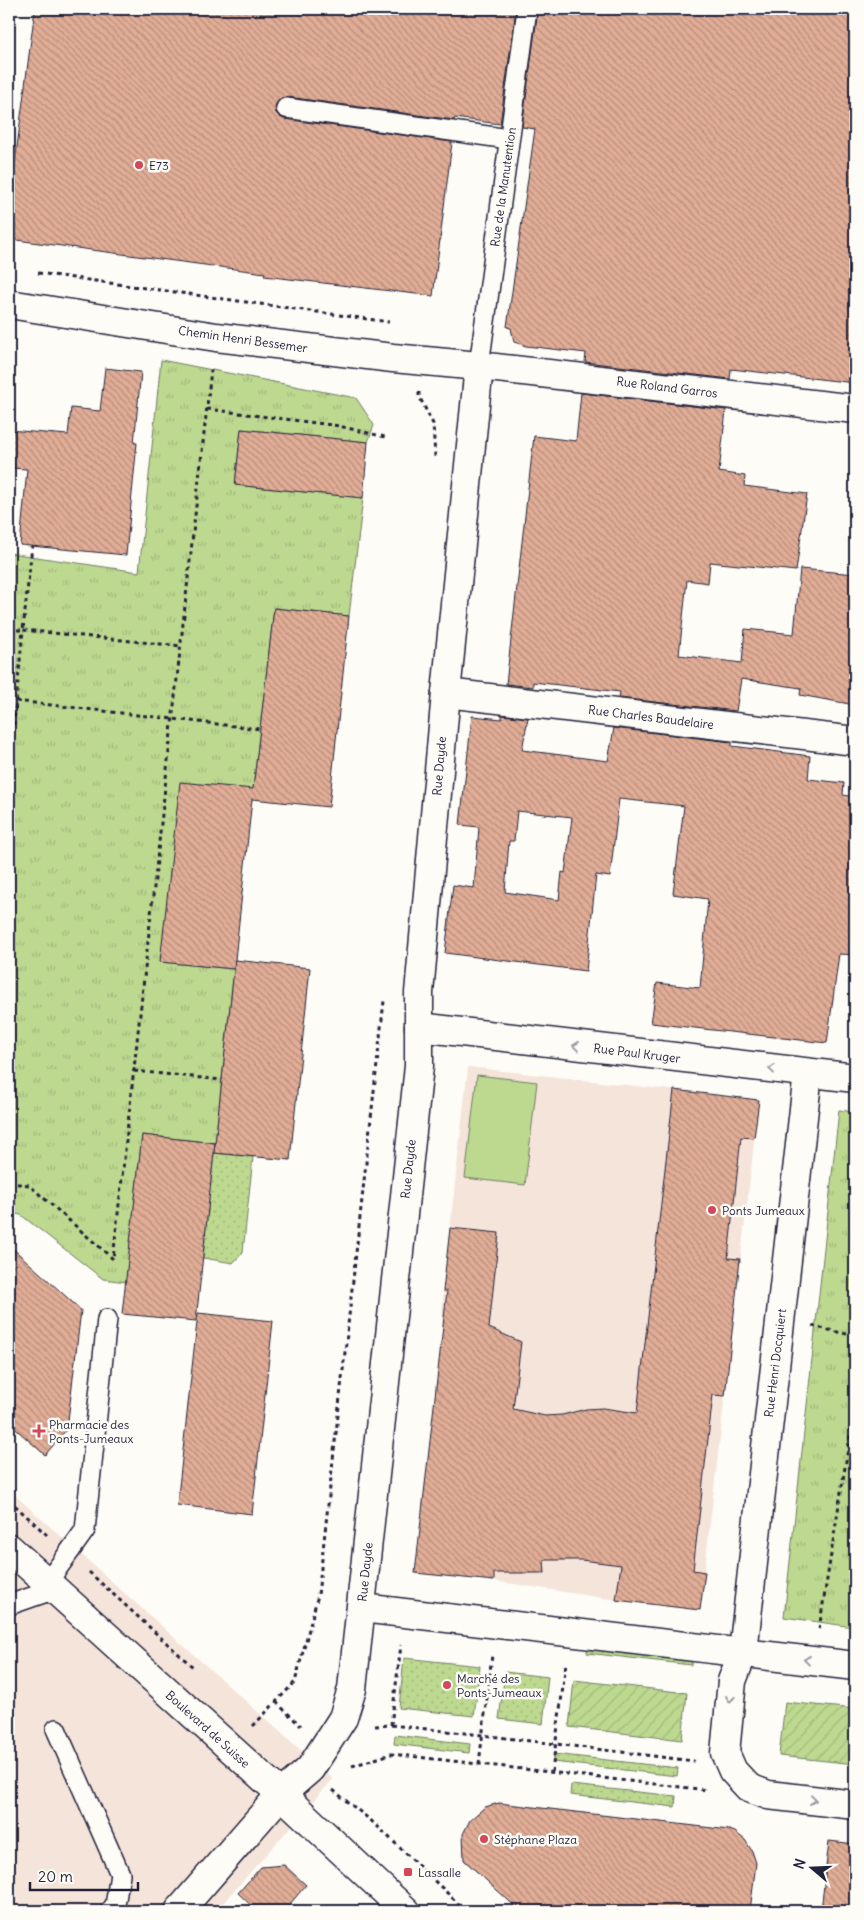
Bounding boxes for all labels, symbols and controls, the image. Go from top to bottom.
street label: Rue de la Manutention [487,126,519,248]
place label: E73 [149,158,169,173]
marker: E73 [133,159,145,171]
street label: Chemin Henri Bessemer [177,323,309,356]
street label: Rue Roland Garros [616,373,718,401]
street label: Rue Charles Baudelaire [587,702,715,732]
street label: Rue Dayde [429,736,449,796]
street label: Rue Paul Kruger [593,1040,681,1066]
one-way arrow [572,1041,580,1052]
one-way arrow [768,1064,776,1075]
street label: Rue Dayde [397,1139,419,1199]
place label: Ponts Jumeaux [722,1203,805,1218]
marker: Ponts Jumeaux [706,1204,718,1216]
street label: Rue Henri Docquiert [761,1308,789,1418]
place label: Pharmacie des Ponts-Jumeaux [49,1417,133,1446]
marker: Pharmacie des Ponts-Jumeaux [33,1425,45,1437]
street label: Rue Dayde [354,1542,376,1602]
one-way arrow [803,1655,811,1666]
place label: Marché des Ponts-Jumeaux [457,1671,541,1700]
marker: Marché des Ponts-Jumeaux [441,1679,453,1691]
street label: Boulevard de Suisse [163,1687,253,1771]
one-way arrow [725,1696,736,1704]
one-way arrow [809,1794,817,1805]
place label: Stéphane Plaza [494,1832,577,1847]
marker: Stéphane Plaza [478,1833,490,1845]
north arrow [786,1842,836,1892]
text: N [790,1856,810,1871]
scale bar [30,1860,138,1892]
place label: Lassalle [418,1865,461,1880]
marker: Lassalle [402,1866,414,1878]
text: 20 m [38,1867,73,1886]

